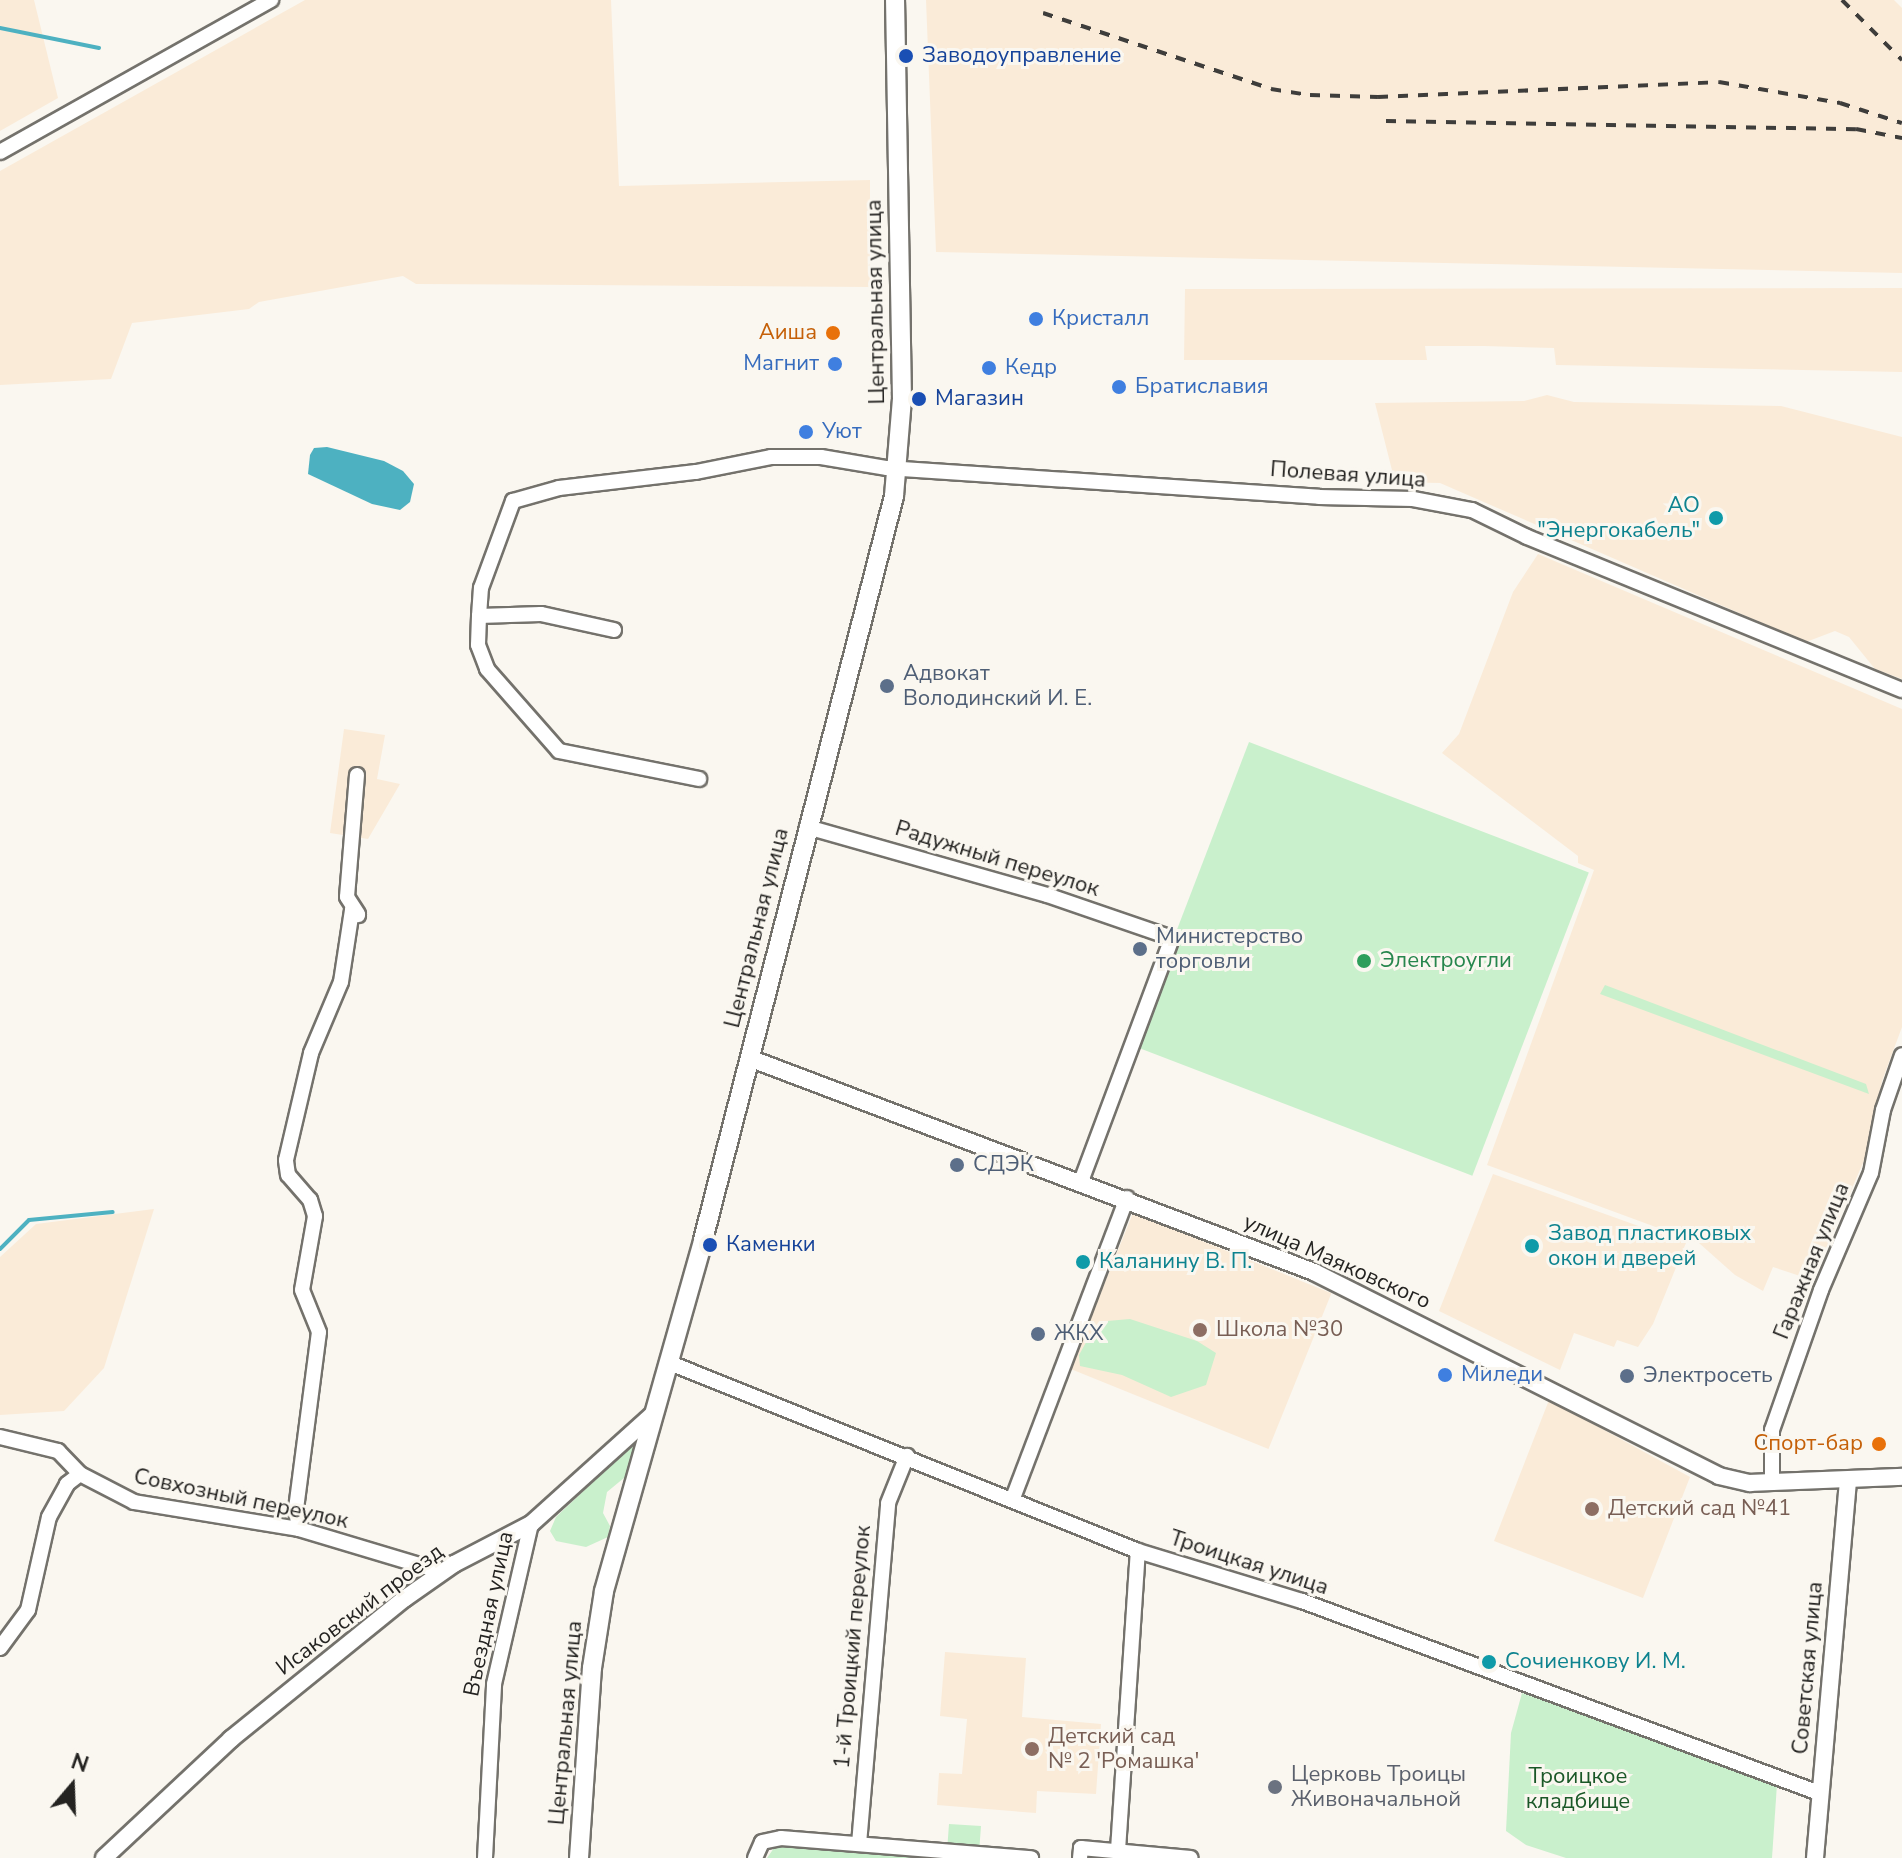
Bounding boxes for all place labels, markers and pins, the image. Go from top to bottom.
place label: Заводоуправление [922,43,1121,69]
marker: Заводоуправление [897,47,915,65]
place label: Кристалл [1052,306,1149,332]
marker: Кристалл [1027,310,1045,328]
place label: Аиша [759,320,817,346]
marker: Аиша [824,324,842,342]
place label: Магнит [743,351,819,377]
marker: Магнит [826,355,844,373]
place label: Кедр [1005,355,1057,381]
marker: Кедр [980,359,998,377]
place label: Братиславия [1135,374,1269,400]
marker: Братиславия [1110,378,1128,396]
place label: Магазин [935,386,1024,412]
marker: Магазин [910,390,928,408]
place label: Уют [822,419,862,445]
marker: Уют [797,423,815,441]
place label: АО "Энергокабель" [1537,492,1700,544]
marker: АО "Энергокабель" [1707,509,1725,527]
place label: Адвокат Володинский И. Е. [903,660,1092,712]
marker: Адвокат Володинский И. Е. [878,677,896,695]
place label: Министерство торговли [1156,923,1303,974]
marker: Министерство торговли [1131,940,1149,958]
place label: Электроугли [1380,948,1512,974]
marker: Электроугли [1355,952,1373,970]
place label: СДЭК [973,1152,1034,1178]
marker: СДЭК [948,1156,966,1174]
place label: Завод пластиковых окон и дверей [1548,1220,1751,1272]
place label: Каменки [726,1232,816,1258]
marker: Каменки [701,1236,719,1254]
marker: Завод пластиковых окон и дверей [1523,1237,1541,1255]
place label: Каланину В. П. [1099,1249,1252,1275]
marker: Каланину В. П. [1074,1253,1092,1271]
place label: Школа №30 [1216,1317,1343,1343]
place label: ЖКХ [1054,1321,1103,1347]
marker: Школа №30 [1191,1321,1209,1339]
marker: ЖКХ [1029,1325,1047,1343]
place label: Миледи [1461,1362,1543,1388]
place label: Электросеть [1643,1363,1773,1389]
marker: Миледи [1436,1366,1454,1384]
marker: Электросеть [1618,1367,1636,1385]
place label: Спорт-бар [1753,1431,1863,1457]
marker: Спорт-бар [1870,1435,1888,1453]
place label: Детский сад №41 [1608,1496,1791,1522]
marker: Детский сад №41 [1583,1500,1601,1518]
place label: Сочиенкову И. М. [1505,1649,1686,1675]
marker: Сочиенкову И. М. [1480,1653,1498,1671]
place label: Детский сад № 2 'Ромашка' [1048,1723,1199,1774]
marker: Детский сад № 2 'Ромашка' [1023,1740,1041,1758]
place label: Церковь Троицы Живоначальной [1291,1761,1466,1812]
marker: Церковь Троицы Живоначальной [1266,1778,1284,1796]

